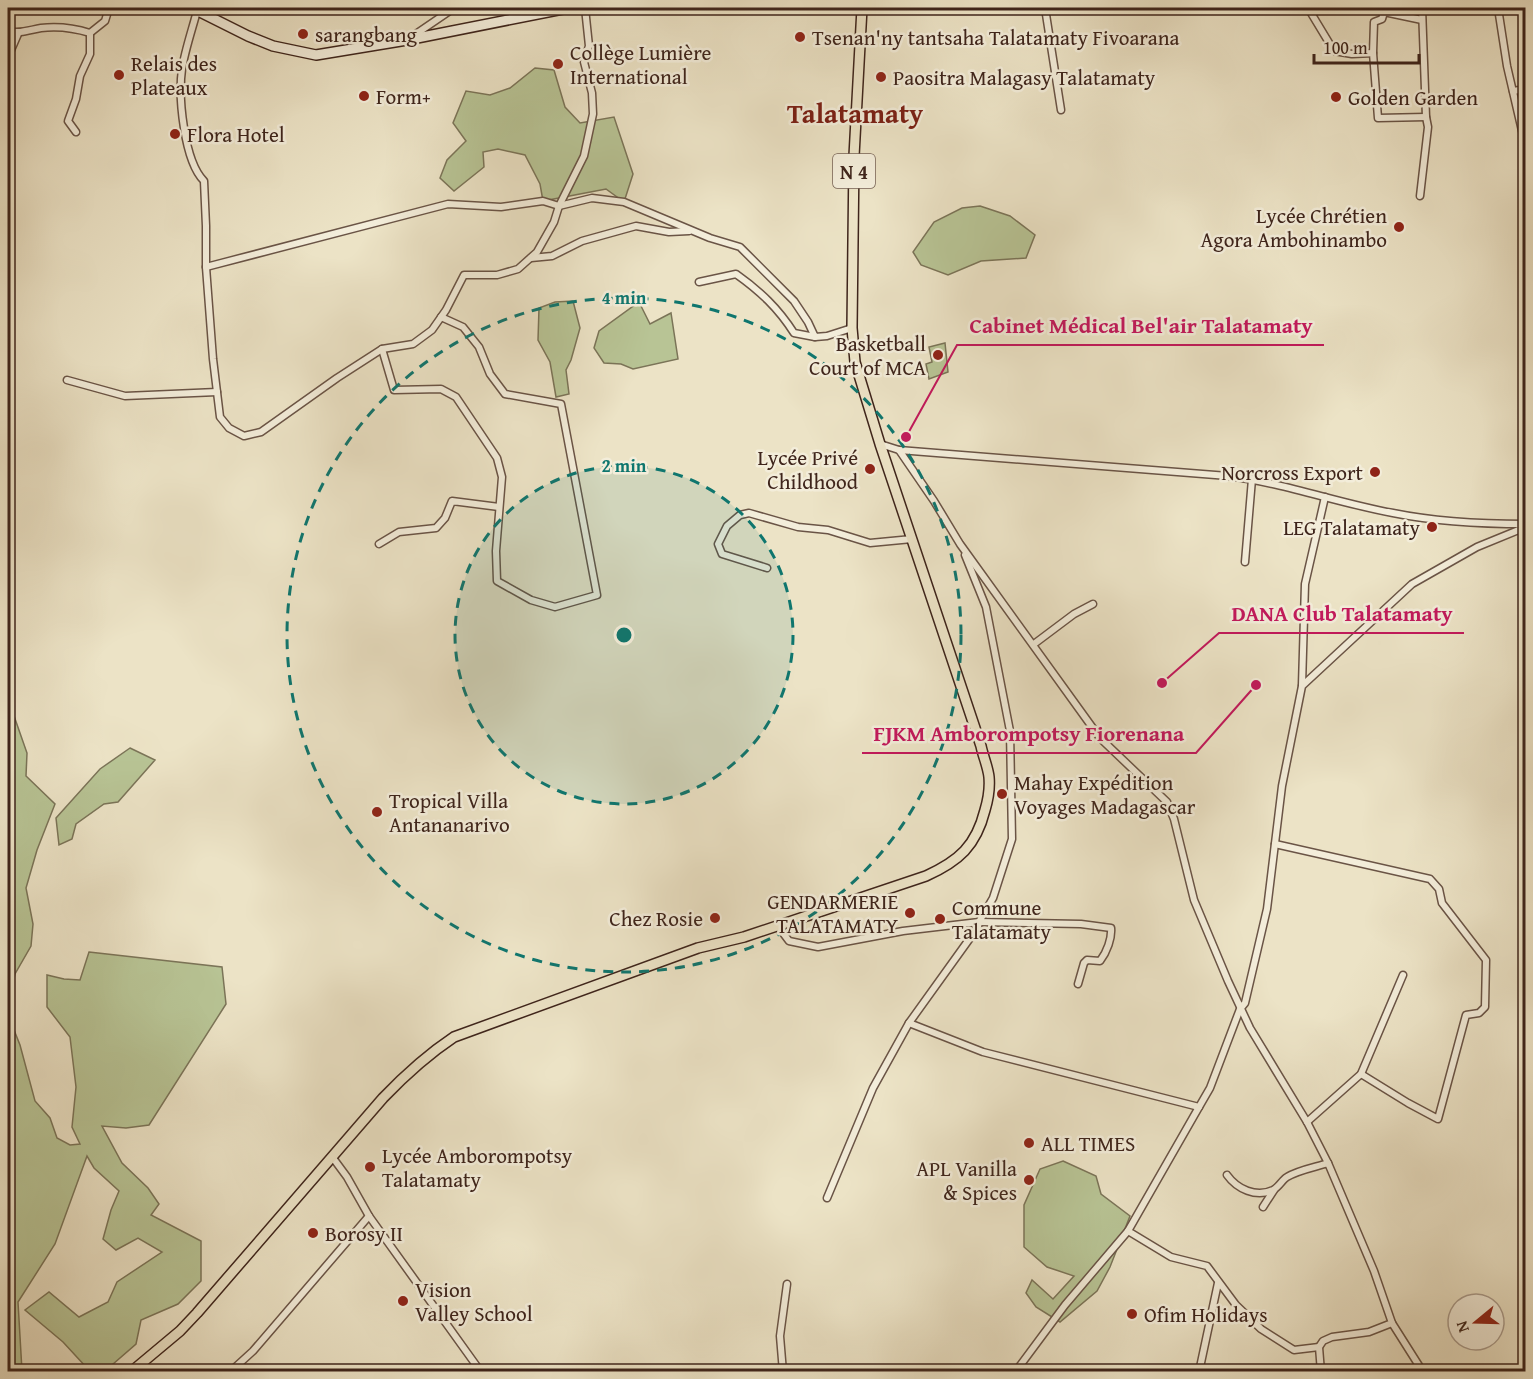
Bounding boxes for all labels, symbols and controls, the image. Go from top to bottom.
place label: sarangbang [315,19,417,50]
place label: Tsenan'ny tantsaha Talatamaty Fivoarana [812,22,1180,53]
marker: sarangbang [296,27,310,41]
scale bar [1314,27,1419,65]
marker: Tsenan'ny tantsaha Talatamaty Fivoarana [793,30,807,44]
text: 100 m [1323,34,1368,61]
place label: Collège Lumière International [570,37,712,92]
place label: Relais des Plateaux [131,48,217,103]
marker: Collège Lumière International [551,57,565,71]
place label: Paositra Malagasy Talatamaty [893,62,1156,93]
marker: Relais des Plateaux [112,68,126,82]
marker: Paositra Malagasy Talatamaty [874,70,888,84]
place label: Form+ [376,81,431,112]
place label: Golden Garden [1348,82,1478,113]
marker: Form+ [357,89,371,103]
marker: Golden Garden [1329,90,1343,104]
district label: Talatamaty [787,93,923,133]
place label: Flora Hotel [187,119,285,150]
marker: Flora Hotel [168,127,182,141]
road number: N 4 [833,154,875,188]
place label: Lycée Chrétien Agora Ambohinambo [1200,200,1387,255]
marker: Lycée Chrétien Agora Ambohinambo [1392,220,1406,234]
text: 4 min [602,284,647,311]
callout: Cabinet Médical Bel'air Talatamaty [957,305,1324,345]
text: Cabinet Médical Bel'air Talatamaty [969,309,1313,341]
place label: Basketball Court of MCA [809,328,926,383]
marker: Basketball Court of MCA [931,348,945,362]
place label: Lycée Privé Childhood [758,442,859,497]
text: 2 min [602,452,647,479]
place label: Norcross Export [1221,457,1364,488]
marker: Lycée Privé Childhood [863,462,877,476]
marker: Norcross Export [1368,465,1382,479]
place label: LEG Talatamaty [1283,512,1421,543]
marker: LEG Talatamaty [1425,520,1439,534]
callout: DANA Club Talatamaty [1219,593,1464,633]
text: DANA Club Talatamaty [1232,597,1453,629]
centre of rings [614,625,634,645]
callout: FJKM Amborompotsy Fiorenana [862,713,1196,753]
text: FJKM Amborompotsy Fiorenana [874,717,1185,749]
place label: Mahay Expédition Voyages Madagascar [1014,767,1196,822]
place label: Tropical Villa Antananarivo [389,785,510,840]
marker: Mahay Expédition Voyages Madagascar [995,787,1009,801]
marker: Tropical Villa Antananarivo [370,805,384,819]
place label: GENDARMERIE TALATAMATY [767,886,898,941]
place label: Commune Talatamaty [952,892,1052,947]
place label: Chez Rosie [609,903,703,934]
marker: GENDARMERIE TALATAMATY [903,906,917,920]
marker: Chez Rosie [708,911,722,925]
marker: Commune Talatamaty [933,912,947,926]
place label: ALL TIMES [1041,1128,1135,1159]
marker: ALL TIMES [1022,1136,1036,1150]
place label: Lycée Amborompotsy Talatamaty [382,1140,573,1195]
place label: APL Vanilla & Spices [916,1153,1017,1208]
marker: Lycée Amborompotsy Talatamaty [363,1160,377,1174]
marker: APL Vanilla & Spices [1022,1173,1036,1187]
place label: Borosy II [325,1218,403,1249]
marker: Borosy II [306,1226,320,1240]
place label: Vision Valley School [415,1274,533,1329]
north arrow [1446,1292,1506,1352]
marker: Vision Valley School [396,1294,410,1308]
place label: Ofim Holidays [1144,1299,1268,1330]
marker: Ofim Holidays [1125,1307,1139,1321]
text: N [1449,1318,1475,1336]

